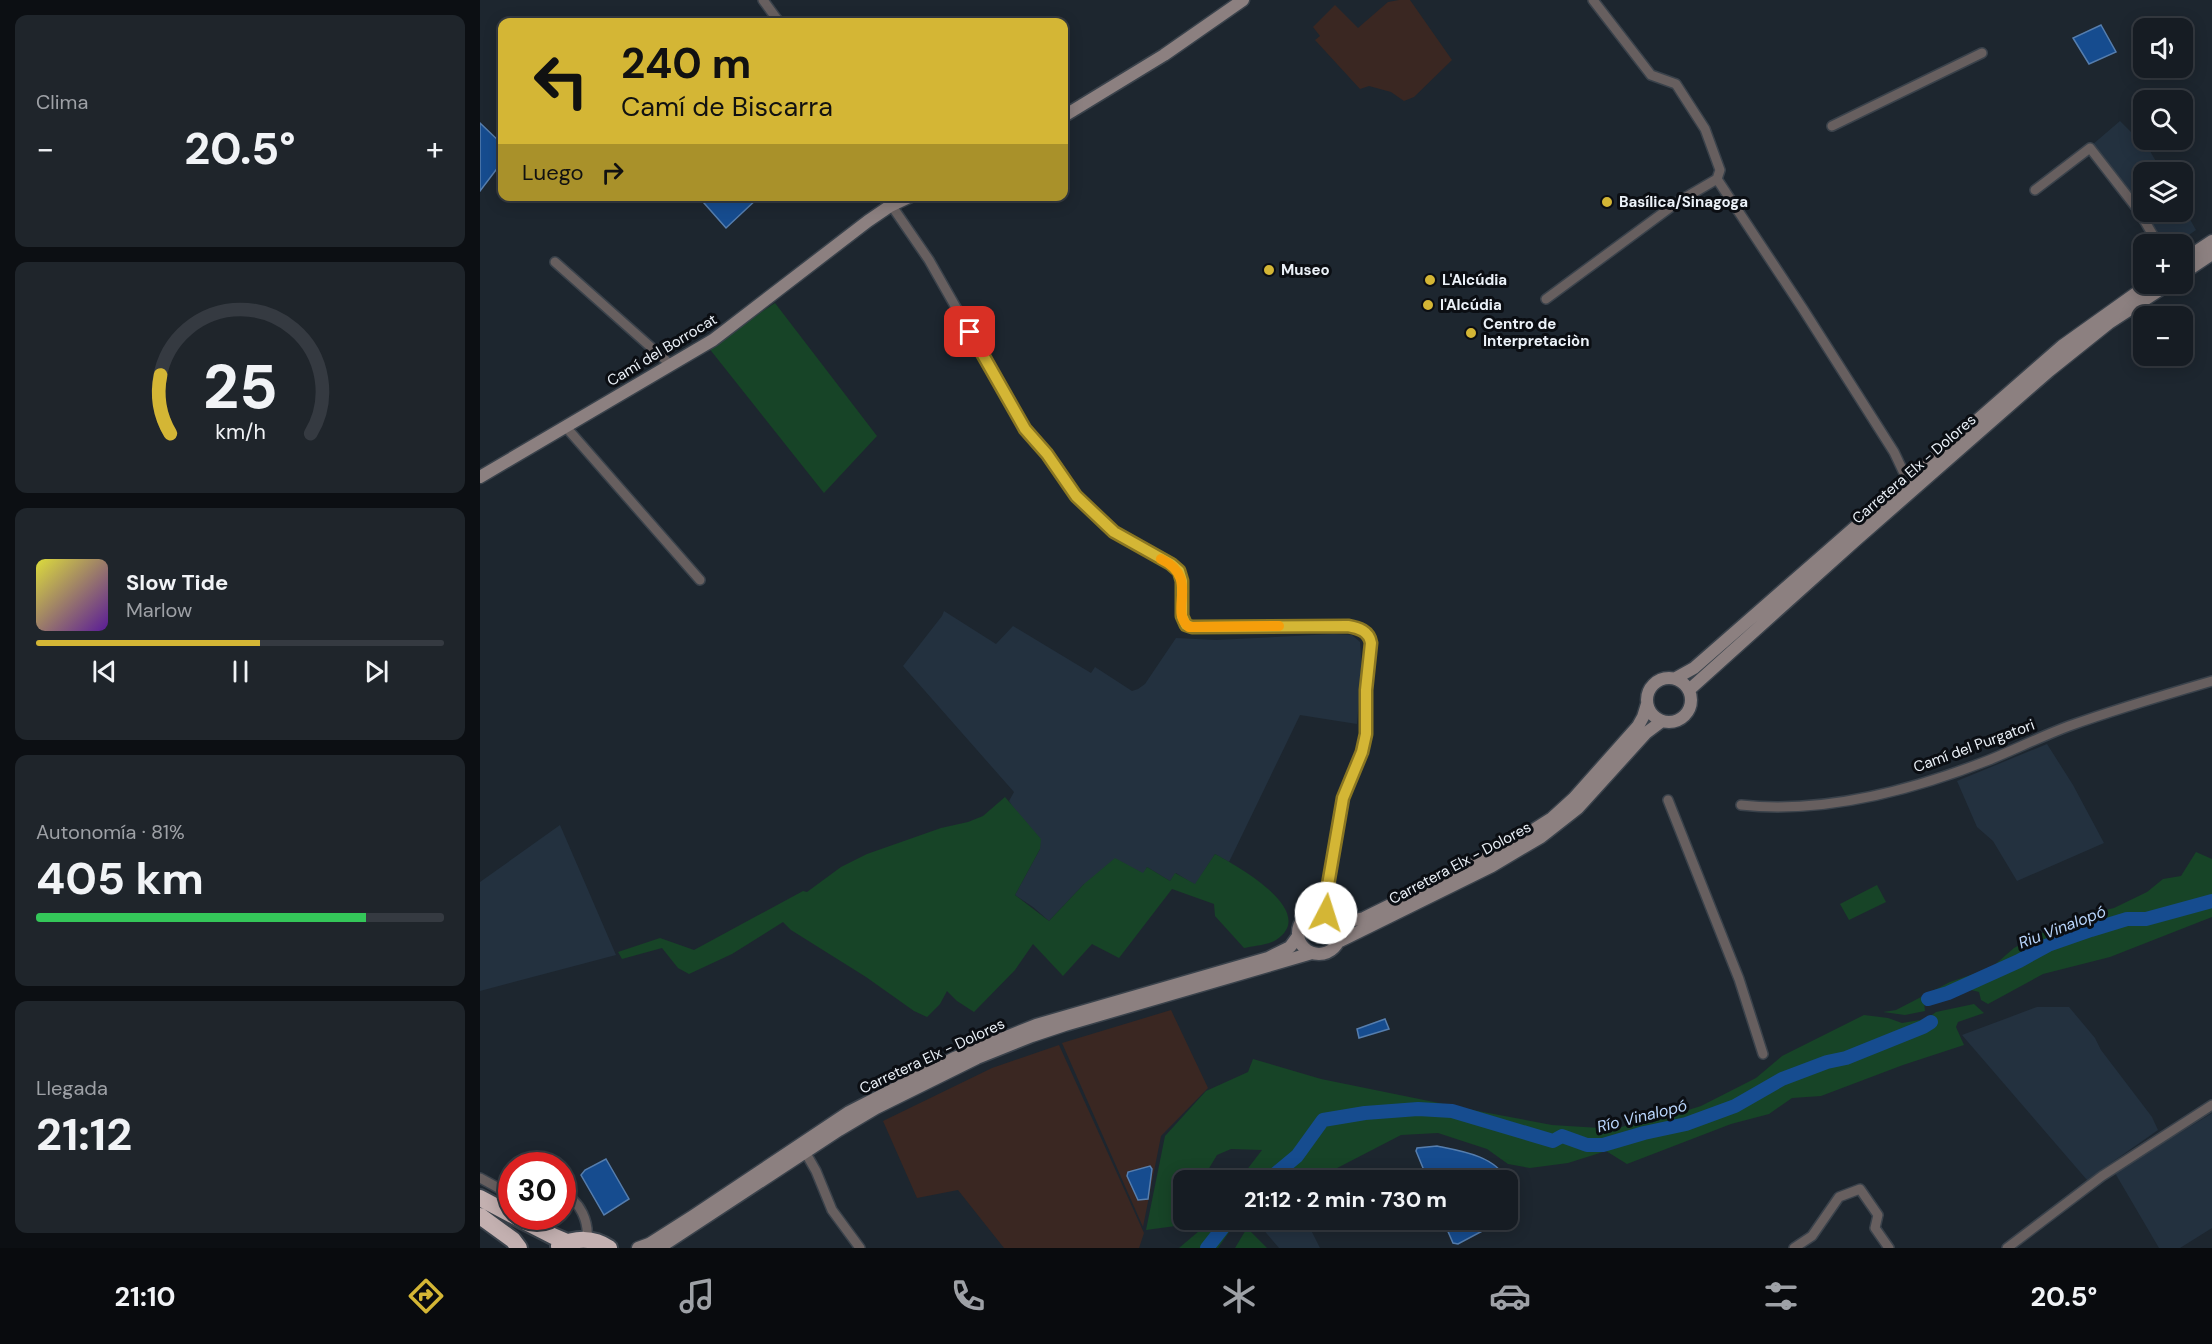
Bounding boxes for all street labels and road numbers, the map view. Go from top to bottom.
street label: Camí del Borrocat [603,309,721,391]
street label: Carretera Elx - Dolores [1848,410,1980,528]
street label: Camí del Purgatori [1911,715,2037,777]
street label: Carretera Elx - Dolores [1386,817,1534,909]
street label: Carretera Elx - Dolores [856,1014,1008,1098]

